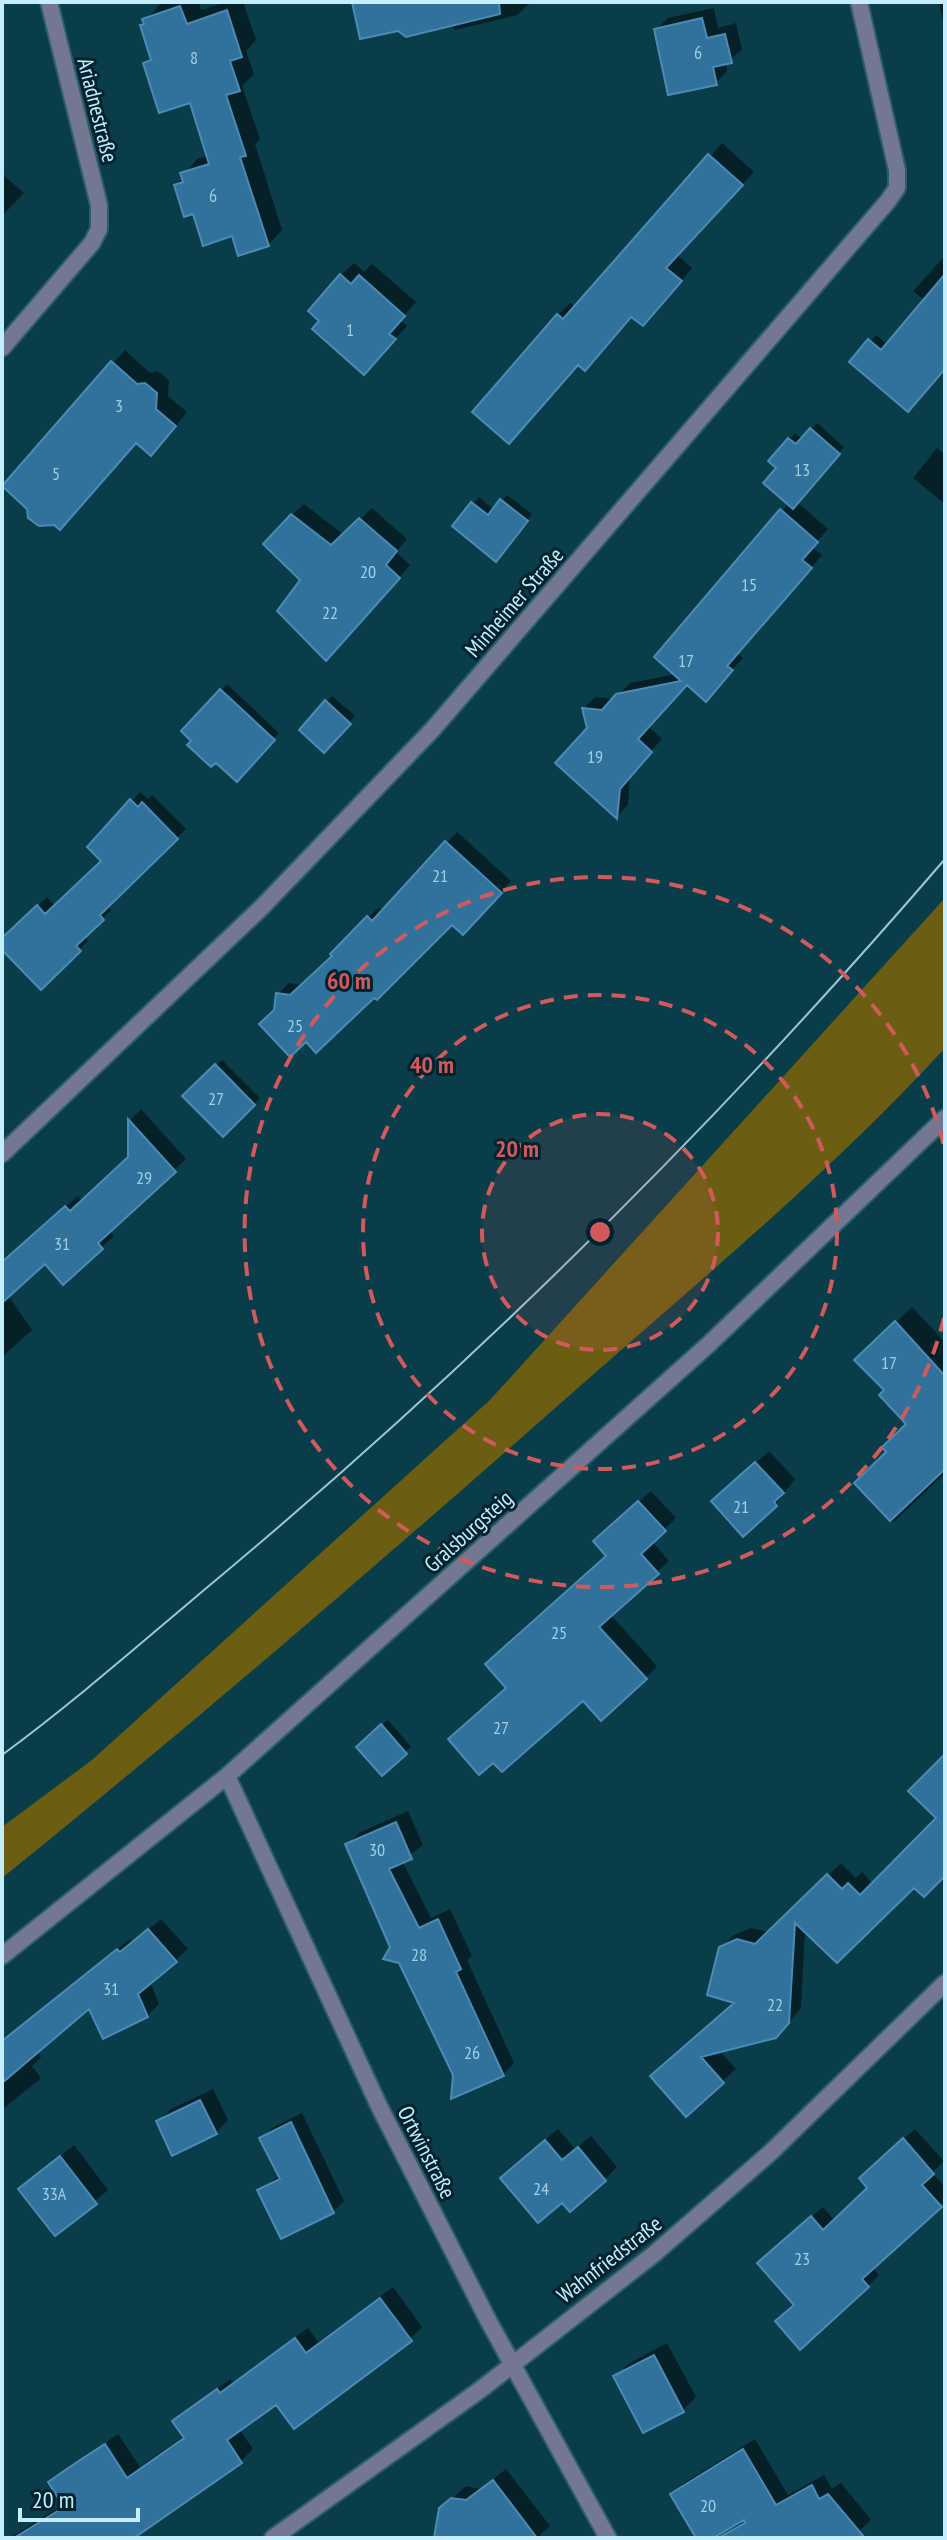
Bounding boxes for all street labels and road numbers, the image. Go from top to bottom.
street label: Ariadnestraße [72,55,124,165]
street label: Minheimer Straße [459,541,569,663]
street label: Gralsburgsteig [418,1484,518,1578]
street label: Ortwinstraße [392,2101,462,2203]
street label: Wahnfriedstraße [551,2209,667,2309]

